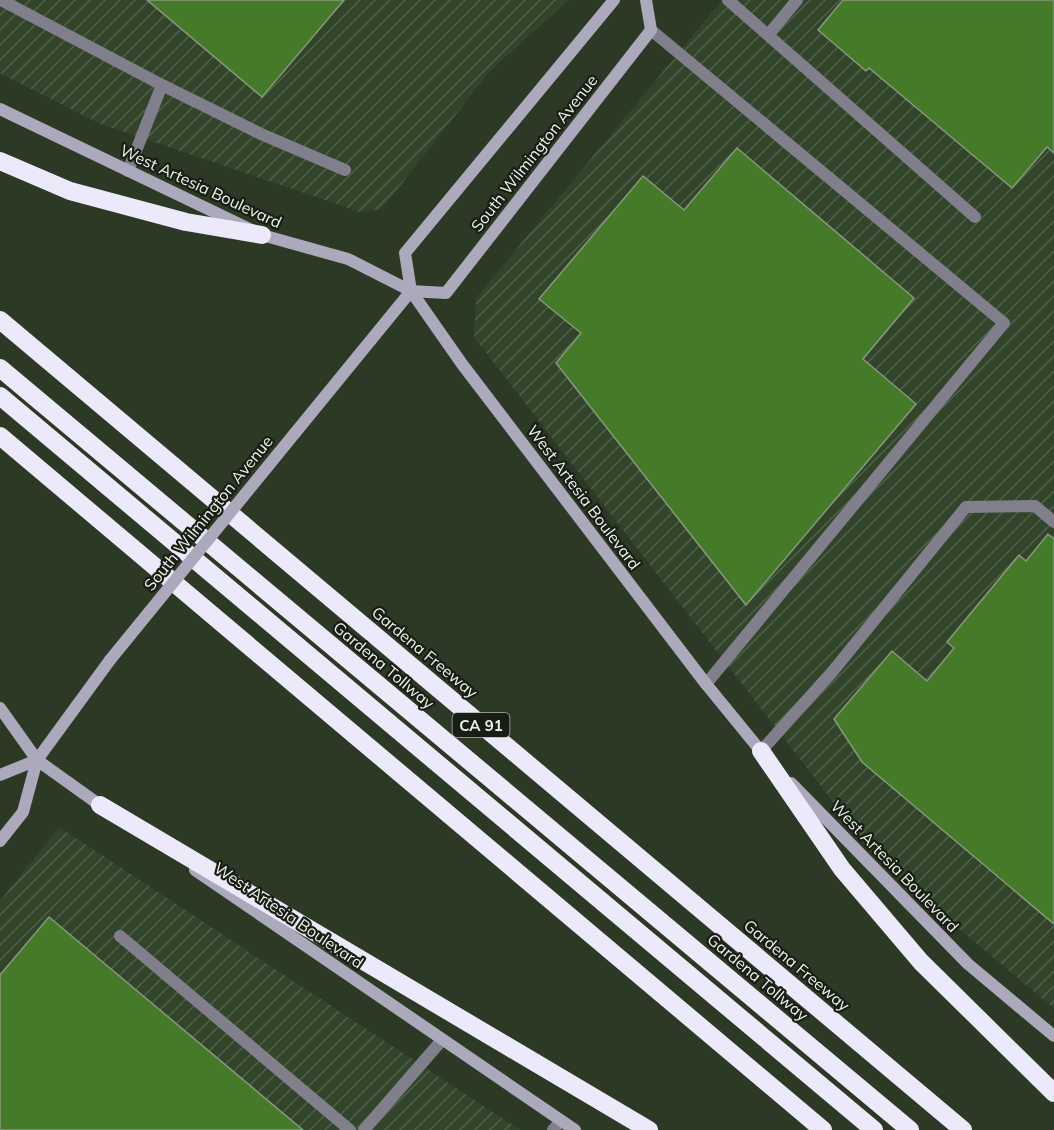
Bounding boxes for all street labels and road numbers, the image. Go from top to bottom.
street label: South Wilmington Avenue [466,71,602,235]
street label: West Artesia Boulevard [117,140,285,232]
street label: West Artesia Boulevard [523,421,645,573]
street label: South Wilmington Avenue [139,431,277,595]
street label: Gardena Freeway [368,602,482,702]
street label: Gardena Tollway [330,617,439,713]
road number: CA 91 [452,713,510,737]
street label: West Artesia Boulevard [827,796,963,936]
street label: West Artesia Boulevard [211,858,367,972]
street label: Gardena Freeway [740,915,854,1015]
street label: Gardena Tollway [704,929,813,1025]

